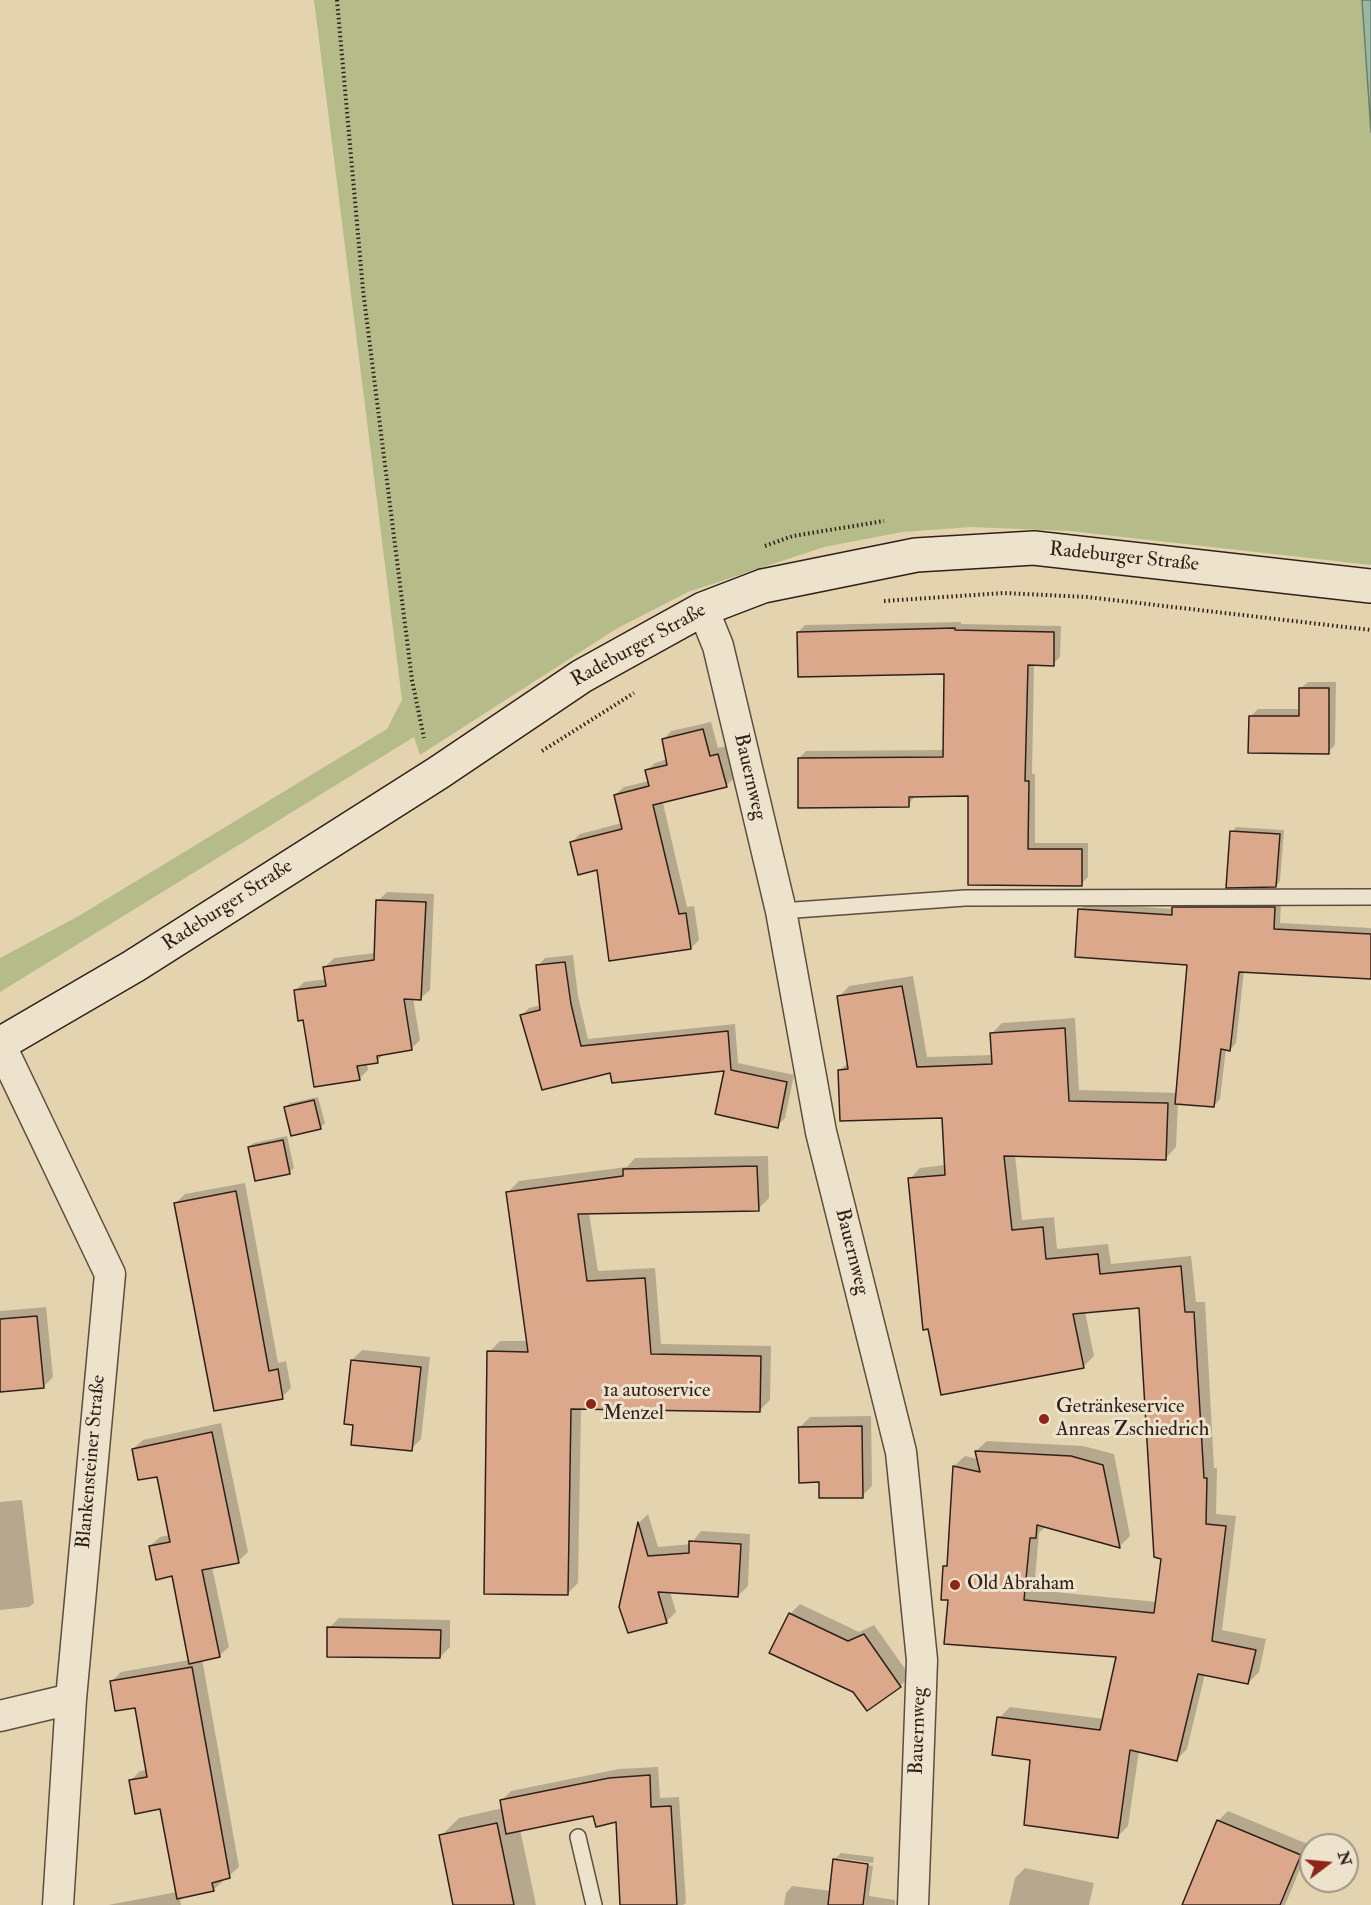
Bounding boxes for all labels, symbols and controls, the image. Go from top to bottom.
street label: Radeburger Straße [1048,538,1200,578]
street label: Radeburger Straße [567,599,711,693]
street label: Bauernweg [727,731,771,823]
street label: Radeburger Straße [158,855,298,957]
street label: Bauernweg [829,1206,873,1298]
street label: Blankensteiner Straße [72,1374,112,1550]
place label: 1a autoservice Menzel [603,1380,710,1427]
place label: Getränkeservice Anreas Zschiedrich [1056,1396,1209,1443]
marker: 1a autoservice Menzel [584,1397,598,1411]
marker: Getränkeservice Anreas Zschiedrich [1037,1412,1051,1426]
place label: Old Abraham [967,1573,1075,1597]
marker: Old Abraham [948,1578,962,1592]
street label: Bauernweg [905,1687,933,1775]
north arrow [1299,1833,1359,1893]
text: N [1333,1849,1356,1868]

